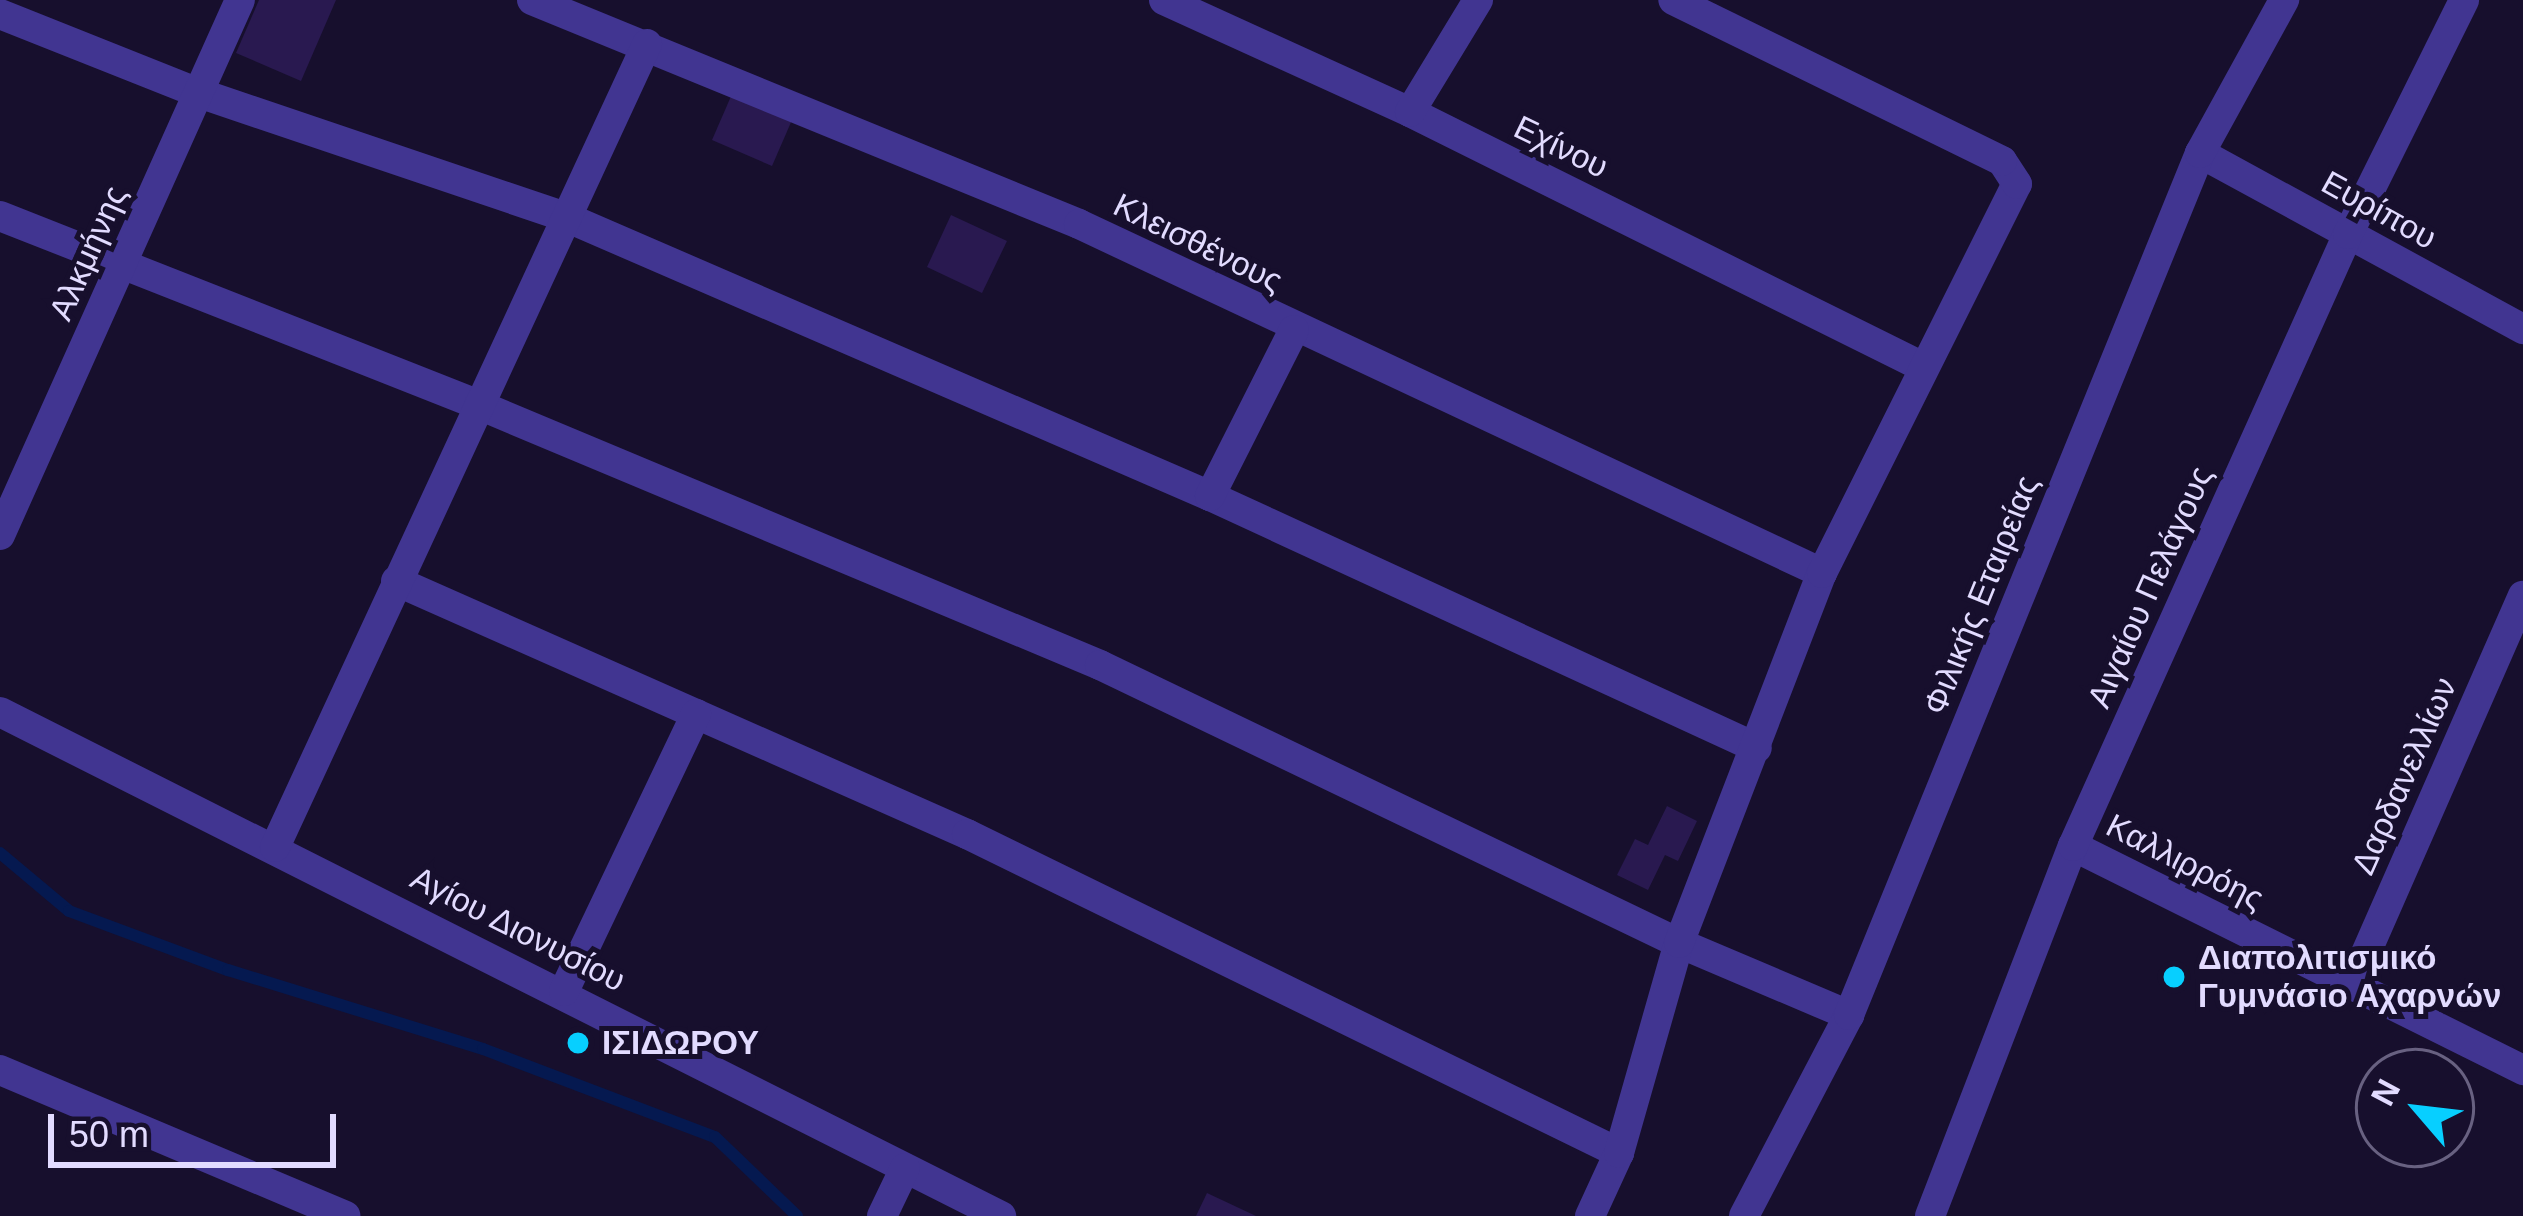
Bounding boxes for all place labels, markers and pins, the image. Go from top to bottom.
place label: Διαπολιτισμικό Γυμνάσιο Αχαρνών [2198,938,2503,1016]
marker: Διαπολιτισμικό Γυμνάσιο Αχαρνών [2161,964,2187,990]
place label: ΙΣΙΔΩΡΟΥ [602,1023,759,1063]
marker: ΙΣΙΔΩΡΟΥ [565,1030,591,1056]

